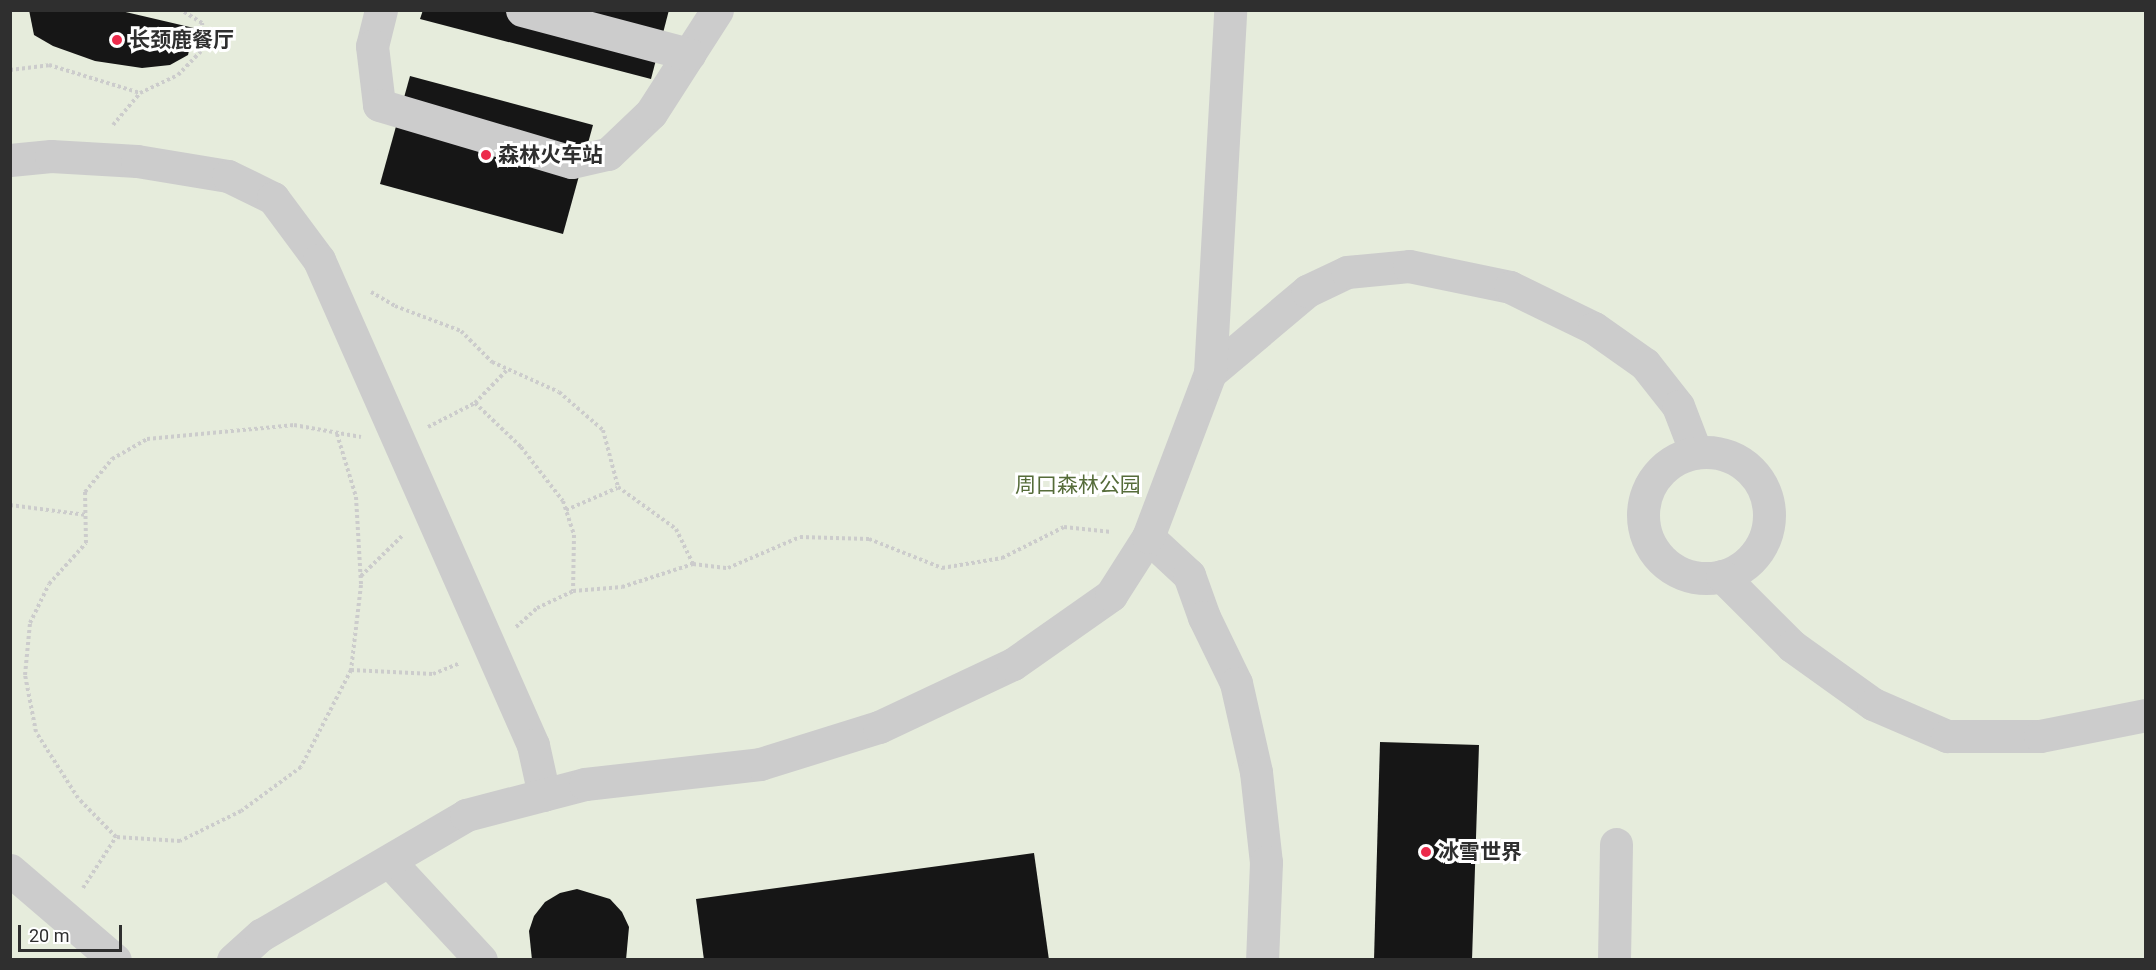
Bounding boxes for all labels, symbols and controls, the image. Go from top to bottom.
place label: 长颈鹿餐厅 [129,27,234,53]
marker: 长颈鹿餐厅 [110,33,124,47]
place label: 森林火车站 [498,142,603,168]
marker: 森林火车站 [479,148,493,162]
park label: 周口森林公园 [1015,472,1141,498]
place label: 冰雪世界 [1438,839,1522,865]
marker: 冰雪世界 [1419,845,1433,859]
scale bar [21,913,124,951]
text: 20 m [29,925,69,946]

